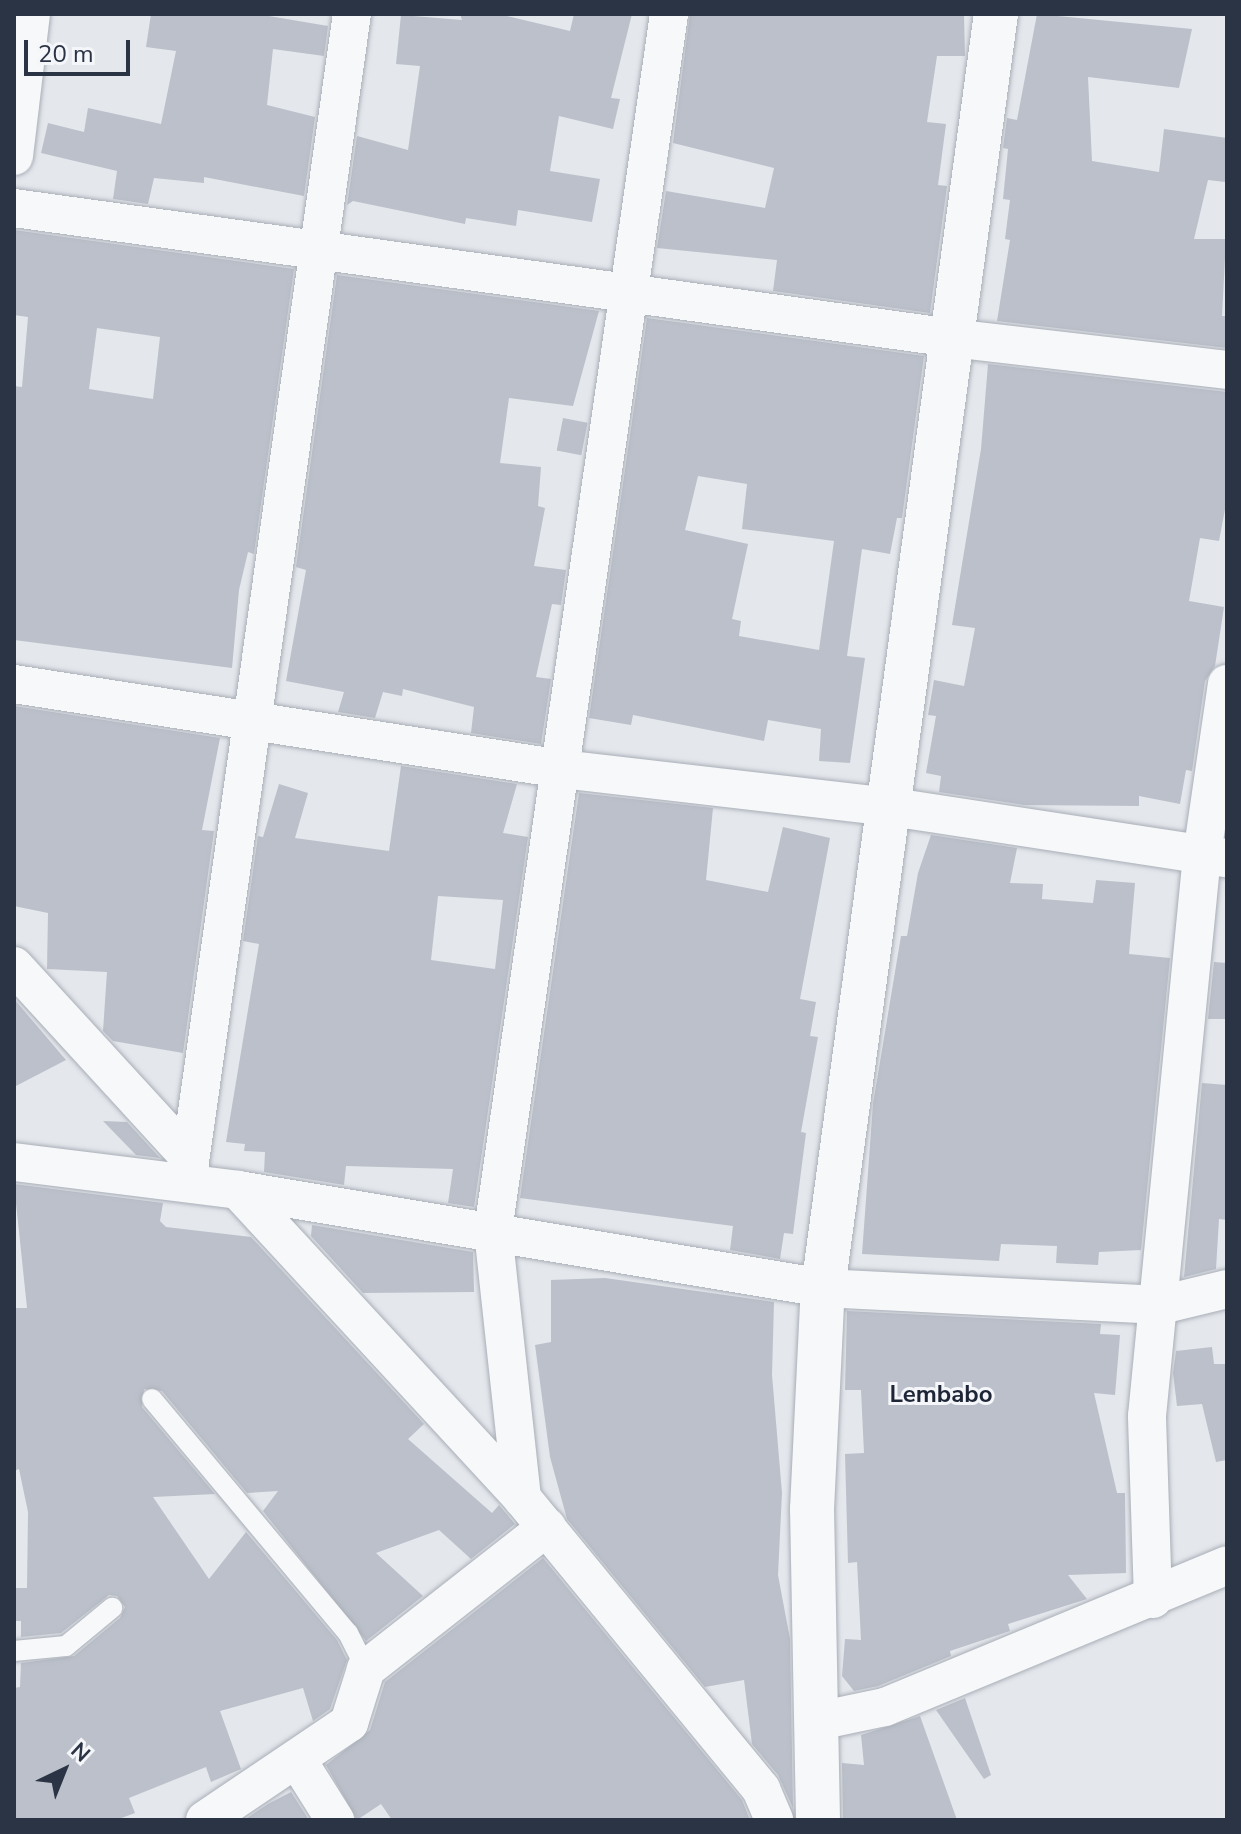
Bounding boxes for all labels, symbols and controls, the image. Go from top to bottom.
scale bar [28,24,134,74]
text: 20 m [38,38,94,70]
district label: Lembabo [889,1381,993,1409]
north arrow [24,1730,104,1810]
text: N [64,1736,97,1769]

